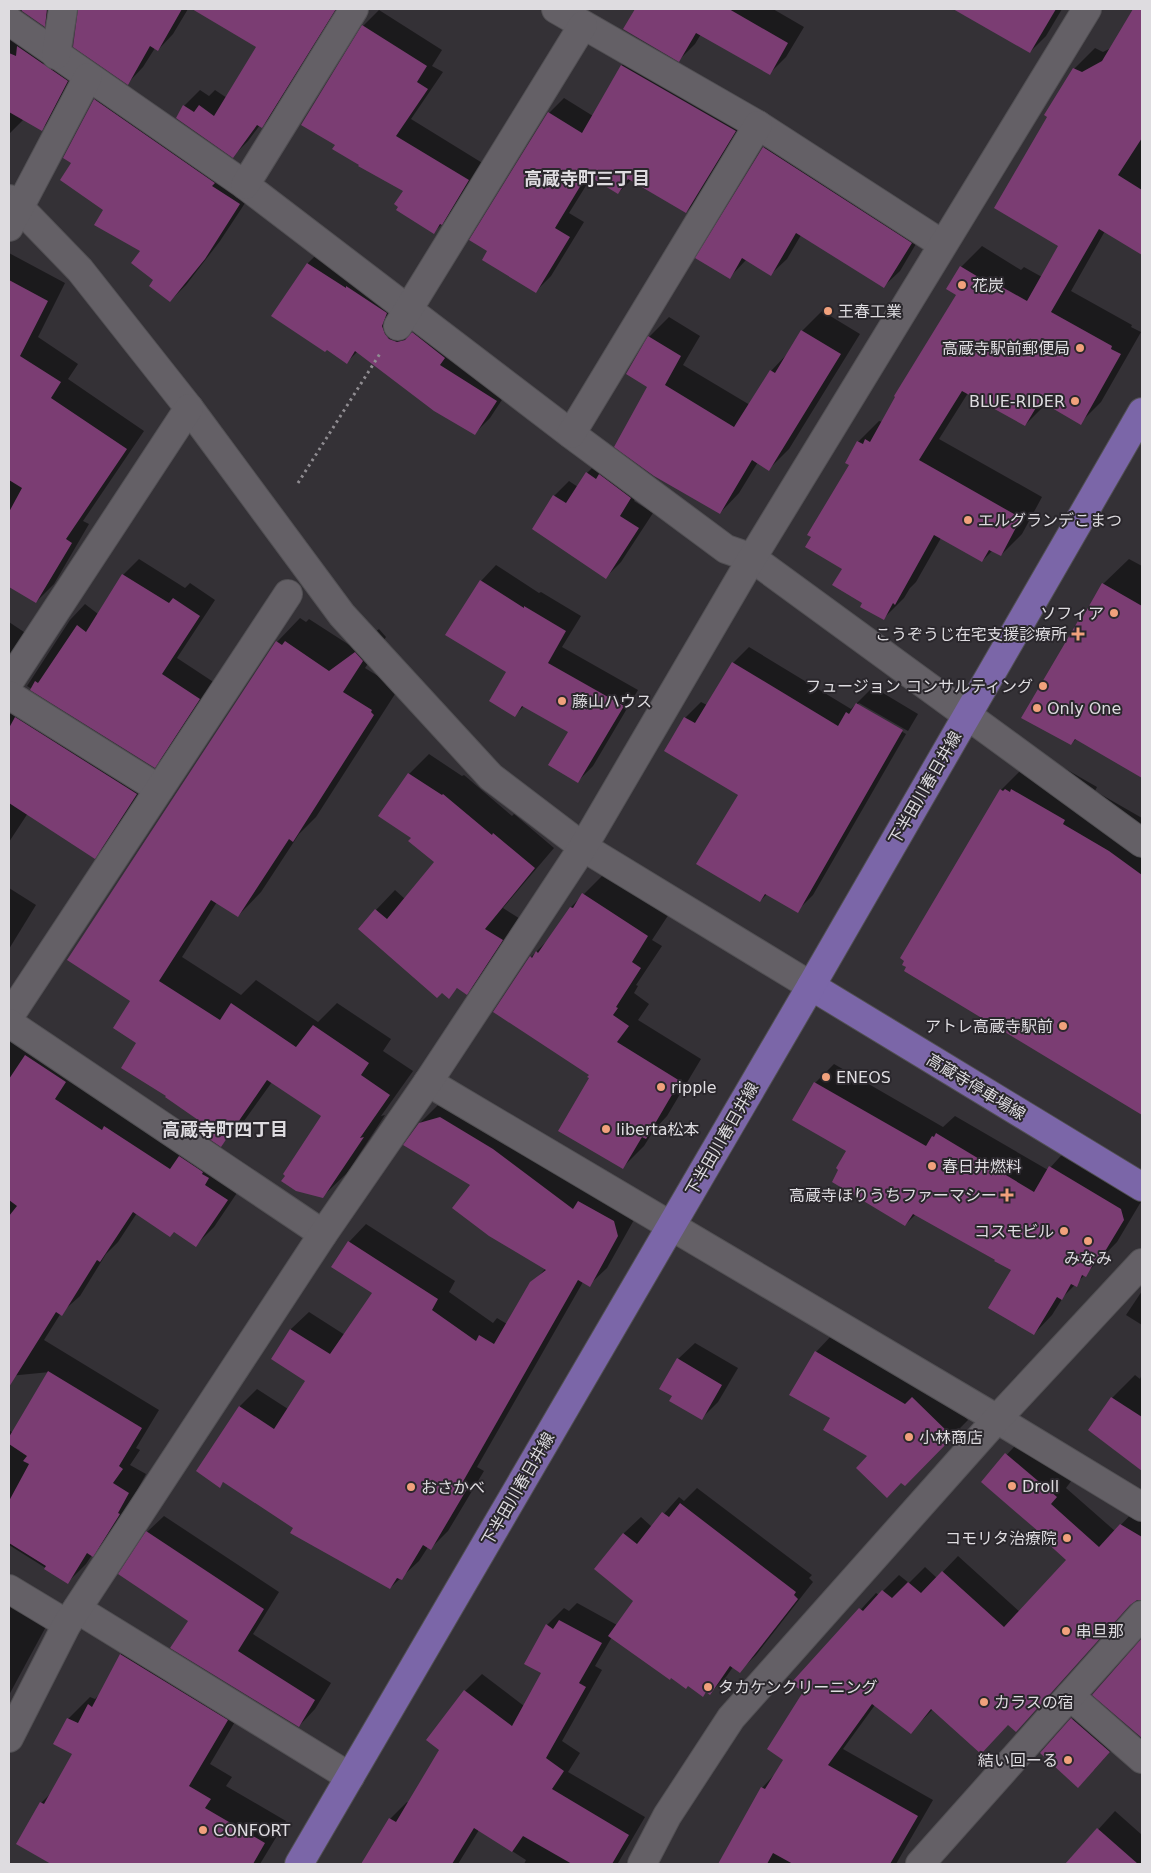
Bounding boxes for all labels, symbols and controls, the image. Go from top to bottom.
district label: 高蔵寺町三丁目 [524,168,650,189]
place label: 花炭 [972,276,1004,295]
marker: 花炭 [956,279,968,291]
place label: 王春工業 [838,302,902,321]
marker: 王春工業 [822,305,834,317]
place label: 高蔵寺駅前郵便局 [942,339,1070,358]
marker: 高蔵寺駅前郵便局 [1074,342,1086,354]
place label: BLUE-RIDER [969,392,1065,411]
marker: BLUE-RIDER [1069,395,1081,407]
place label: エルグランデこまつ [978,511,1122,530]
marker: エルグランデこまつ [962,514,974,526]
place label: ソフィア [1040,604,1104,623]
marker: ソフィア [1108,607,1120,619]
place label: こうぞうじ在宅支援診療所 [875,625,1067,644]
marker: こうぞうじ在宅支援診療所 [1071,627,1085,641]
place label: フュージョン コンサルティング [805,677,1033,696]
marker: フュージョン コンサルティング [1037,680,1049,692]
place label: 藤山ハウス [572,692,652,711]
marker: 藤山ハウス [556,695,568,707]
place label: Only One [1047,699,1121,718]
marker: Only One [1031,702,1043,714]
street label: 下半田川春日井線 [885,728,965,848]
place label: アトレ高蔵寺駅前 [925,1017,1053,1036]
marker: アトレ高蔵寺駅前 [1057,1020,1069,1032]
street label: 高蔵寺停車場線 [923,1050,1029,1124]
place label: ENEOS [836,1068,891,1087]
marker: ENEOS [820,1071,832,1083]
place label: ripple [671,1078,717,1097]
street label: 下半田川春日井線 [682,1079,762,1199]
marker: ripple [655,1081,667,1093]
district label: 高蔵寺町四丁目 [162,1119,288,1140]
place label: liberta松本 [616,1120,700,1139]
marker: liberta松本 [600,1123,612,1135]
place label: 春日井燃料 [942,1157,1022,1176]
marker: 春日井燃料 [926,1160,938,1172]
place label: 高蔵寺ほりうちファーマシー [789,1186,997,1205]
marker: 高蔵寺ほりうちファーマシー [1001,1189,1013,1201]
place label: コスモビル [974,1222,1054,1241]
marker: コスモビル [1058,1225,1070,1237]
marker: みなみ [1082,1235,1094,1247]
place label: みなみ [1064,1249,1112,1268]
place label: 小林商店 [919,1428,983,1447]
street label: 下半田川春日井線 [478,1429,558,1549]
marker: 小林商店 [903,1431,915,1443]
place label: Droll [1022,1477,1059,1496]
place label: おさかべ [421,1478,485,1497]
marker: Droll [1006,1480,1018,1492]
marker: おさかべ [405,1481,417,1493]
place label: コモリタ治療院 [945,1529,1057,1548]
marker: コモリタ治療院 [1061,1532,1073,1544]
place label: 串旦那 [1076,1622,1124,1641]
marker: 串旦那 [1060,1625,1072,1637]
place label: タカケンクリーニング [718,1678,878,1697]
marker: タカケンクリーニング [702,1681,714,1693]
place label: カラスの宿 [994,1693,1074,1712]
marker: カラスの宿 [978,1696,990,1708]
place label: 結い回ーる [978,1751,1058,1770]
marker: 結い回ーる [1062,1754,1074,1766]
place label: CONFORT [213,1821,290,1840]
marker: CONFORT [197,1824,209,1836]

